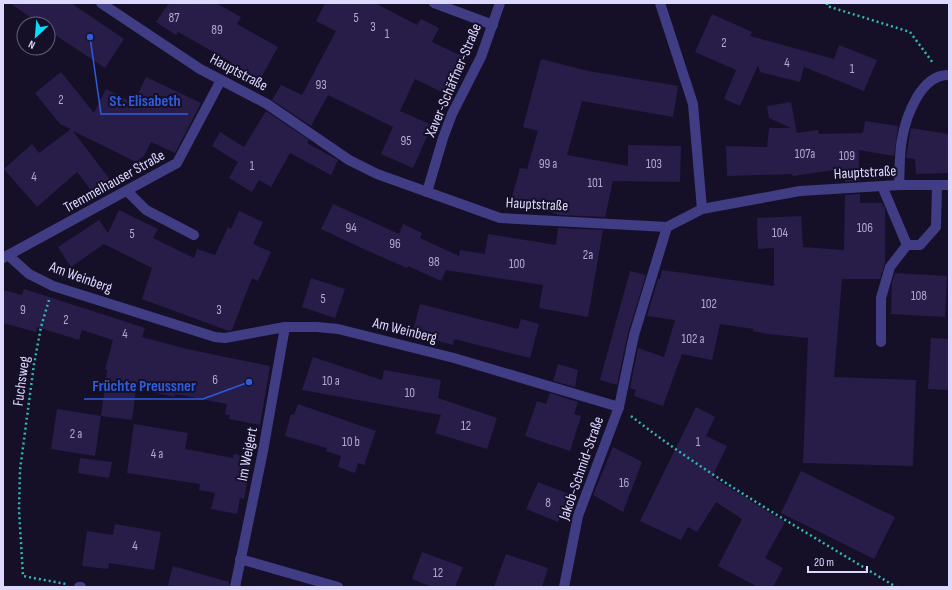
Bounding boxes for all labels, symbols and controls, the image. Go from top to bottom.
house number: 87 [169,10,180,26]
house number: 5 [353,10,359,26]
north arrow [16,16,56,56]
house number: 3 [370,19,376,35]
street label: Xaver-Schäffner-Straße [421,20,486,141]
house number: 89 [211,22,223,38]
house number: 1 [385,26,390,42]
house number: 2 [721,35,727,51]
text: N [26,37,37,52]
street label: Hauptstraße [207,49,271,95]
house number: 4 [784,55,790,71]
house number: 1 [850,61,855,77]
house number: 93 [315,77,327,93]
callout: St. Elisabeth [101,86,188,114]
house number: 2 [58,92,64,108]
text: St. Elisabeth [109,92,181,111]
house number: 95 [401,133,411,149]
street label: Tremmelhauser Straße [60,146,168,217]
house number: 107a [795,146,815,162]
house number: 109 [839,148,855,164]
house number: 99 a [539,156,557,172]
house number: 103 [646,156,662,172]
house number: 1 [250,158,255,174]
street label: Hauptstraße [833,161,897,184]
house number: 4 [31,169,37,185]
house number: 101 [588,175,603,191]
street label: Hauptstraße [505,193,569,216]
house number: 94 [345,220,357,236]
house number: 106 [857,220,873,236]
house number: 104 [772,225,788,241]
house number: 5 [129,226,135,242]
house number: 96 [389,236,401,252]
house number: 2a [583,247,593,263]
house number: 98 [428,254,440,270]
house number: 100 [509,256,525,272]
street label: Am Weinberg [46,257,115,298]
house number: 108 [911,288,927,304]
house number: 5 [320,291,326,307]
house number: 102 [701,296,717,312]
house number: 9 [20,302,26,318]
house number: 3 [216,302,222,318]
house number: 2 [63,312,69,328]
street label: Am Weinberg [370,313,439,348]
house number: 4 [122,326,128,342]
house number: 102 a [682,331,704,347]
street label: Fuchsweg [9,355,34,407]
callout: Früchte Preussner [84,371,203,399]
house number: 6 [212,372,218,388]
house number: 10 a [322,373,340,389]
text: Früchte Preussner [92,377,196,396]
house number: 10 [405,385,415,401]
street label: Jakob-Schmid-Straße [555,414,608,523]
house number: 12 [461,418,471,434]
street label: Im Weigert [233,425,262,483]
house number: 2 a [70,426,82,442]
house number: 10 b [342,434,360,450]
house number: 1 [696,434,701,450]
house number: 4 a [151,446,163,462]
house number: 16 [619,475,629,491]
house number: 8 [545,495,551,511]
house number: 4 [132,538,138,554]
scale bar [808,548,867,574]
text: 20 m [814,555,834,570]
house number: 12 [433,565,443,581]

